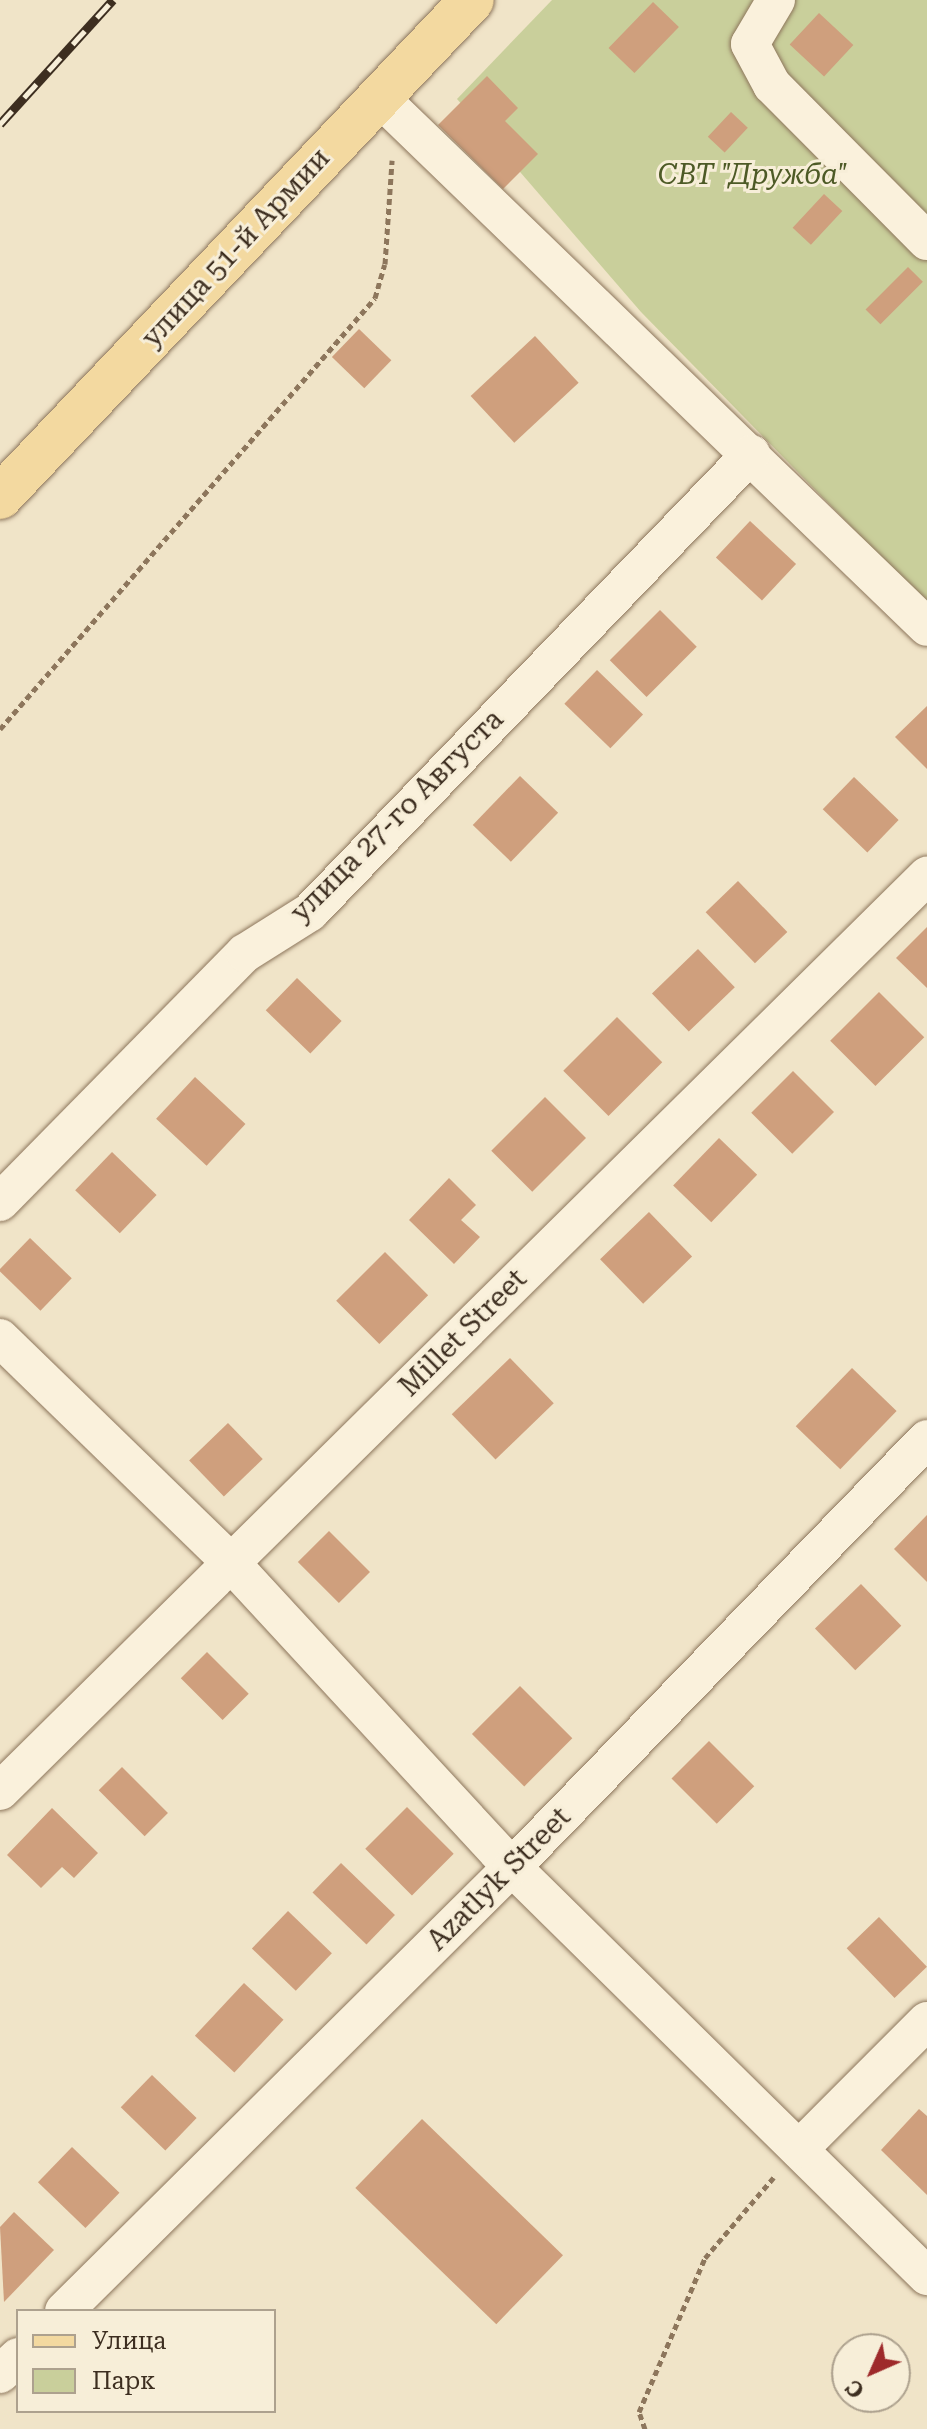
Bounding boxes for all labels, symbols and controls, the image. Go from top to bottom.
street label: улица 51-й Армии [135,141,337,355]
park label: СВТ "Дружба" [658,158,848,192]
street label: улица 27-го Августа [284,703,510,929]
street label: Millet Street [392,1262,534,1404]
street label: Azatlyk Street [420,1800,578,1958]
legend [16,2309,276,2413]
text: Улица [92,2327,166,2355]
north arrow [831,2333,911,2413]
text: Парк [92,2367,155,2395]
text: С [841,2375,869,2403]

